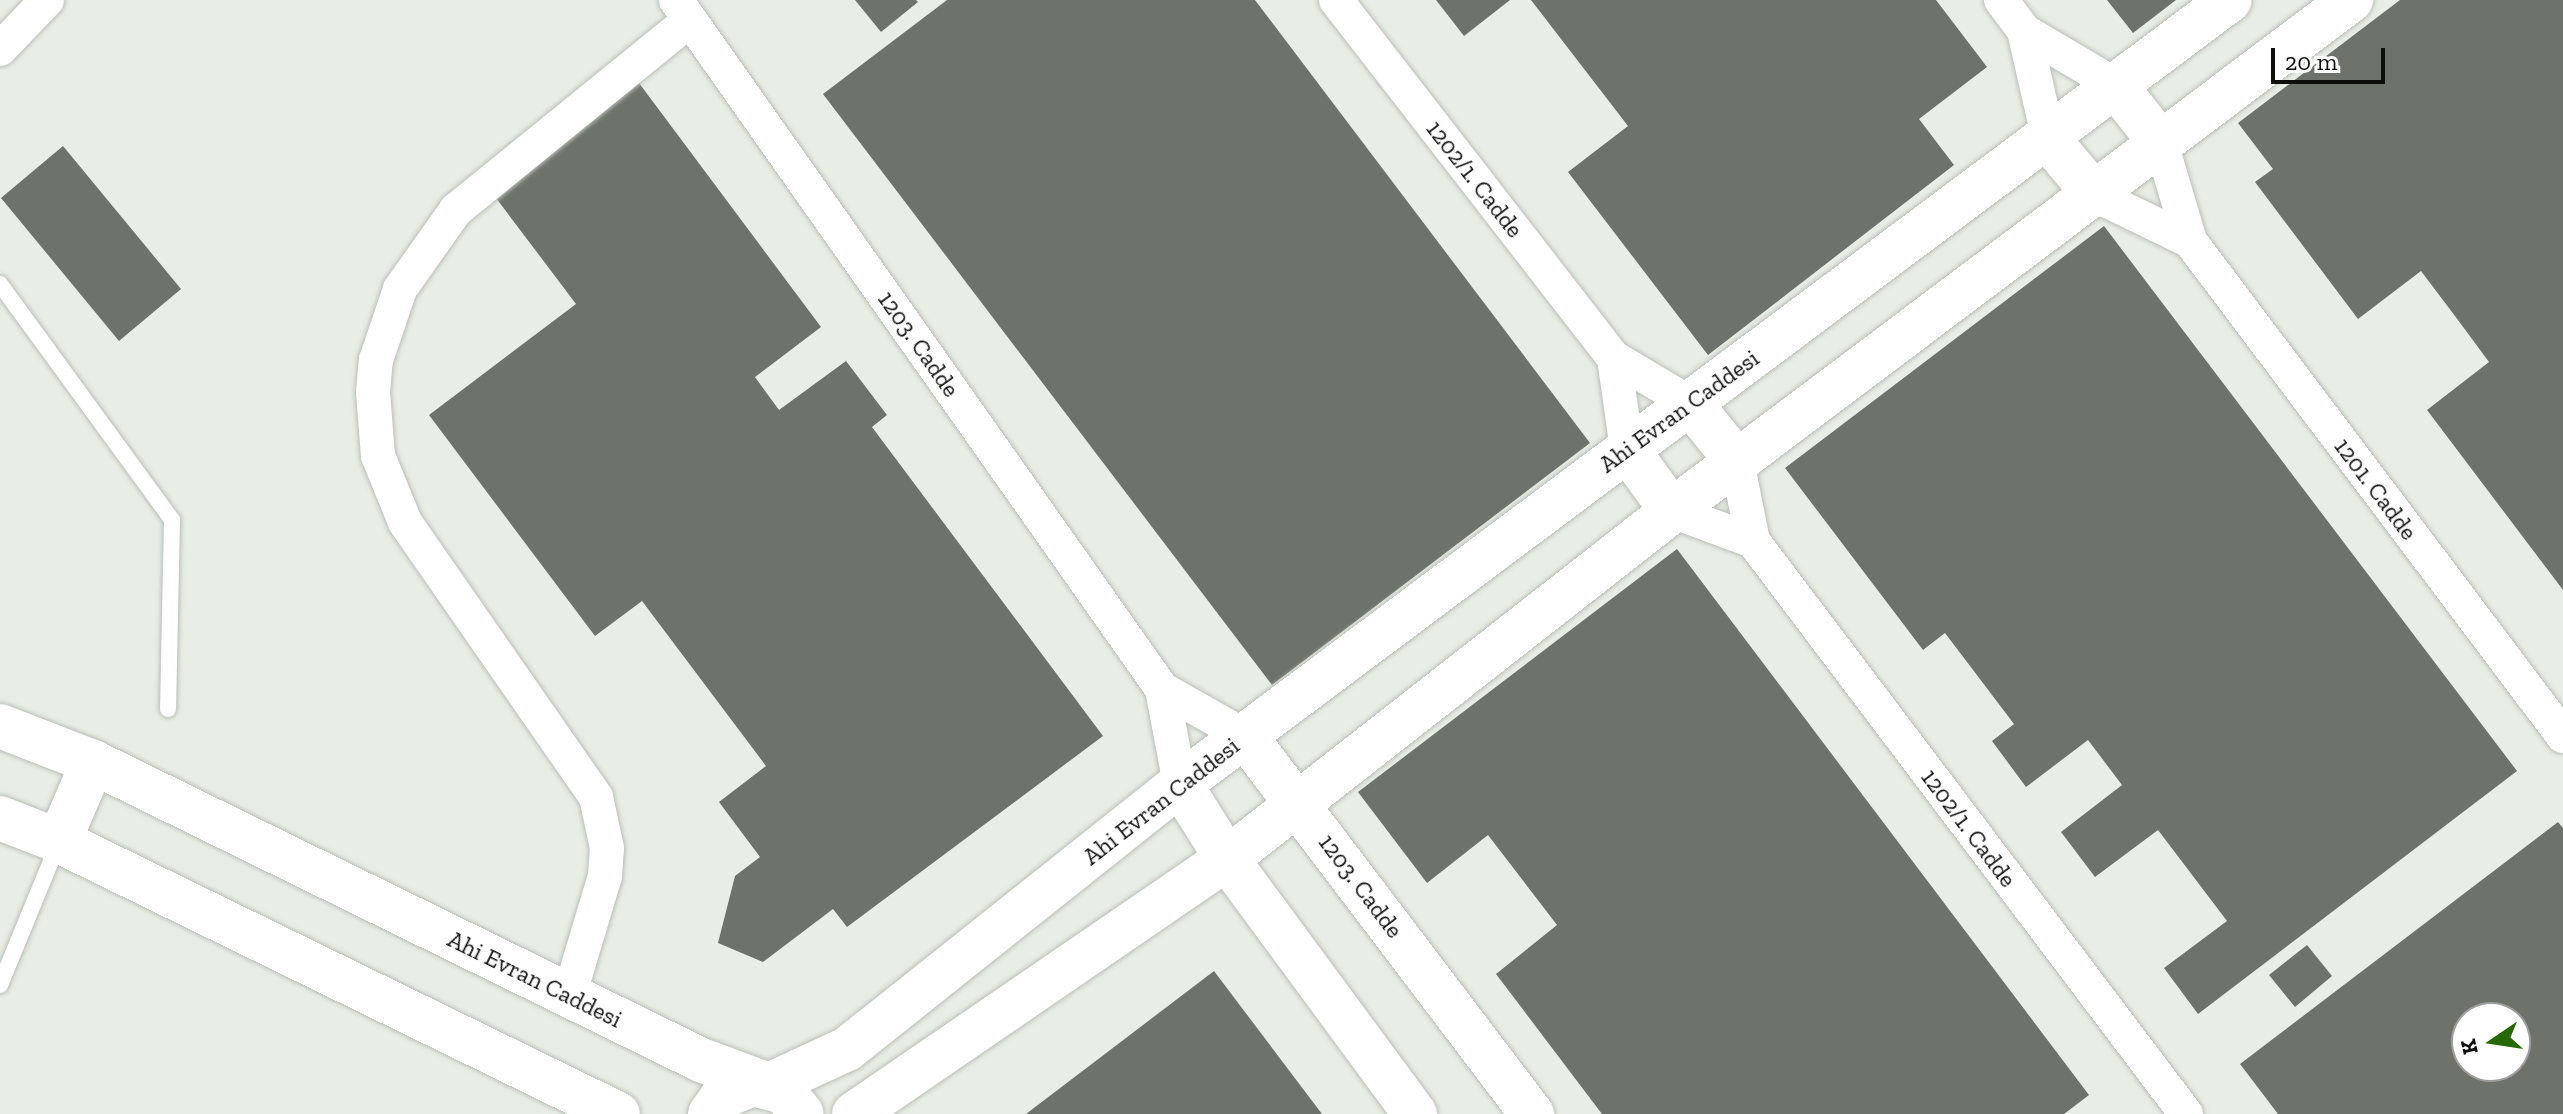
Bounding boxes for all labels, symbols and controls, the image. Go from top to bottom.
scale bar [2275,32,2389,82]
text: 20 m [2285,47,2337,76]
street label: 1202/1. Cadde [1420,115,1530,243]
street label: 1203. Cadde [872,286,966,402]
street label: Ahi Evran Caddesi [1594,343,1764,479]
street label: 1201. Cadde [2328,432,2424,546]
street label: Ahi Evran Caddesi [1077,731,1245,871]
street label: 1202/1. Cadde [1915,763,2023,893]
street label: 1203. Cadde [1313,828,1409,944]
street label: Ahi Evran Caddesi [443,924,627,1034]
north arrow [2451,1002,2531,1082]
text: K [2454,1037,2484,1057]

